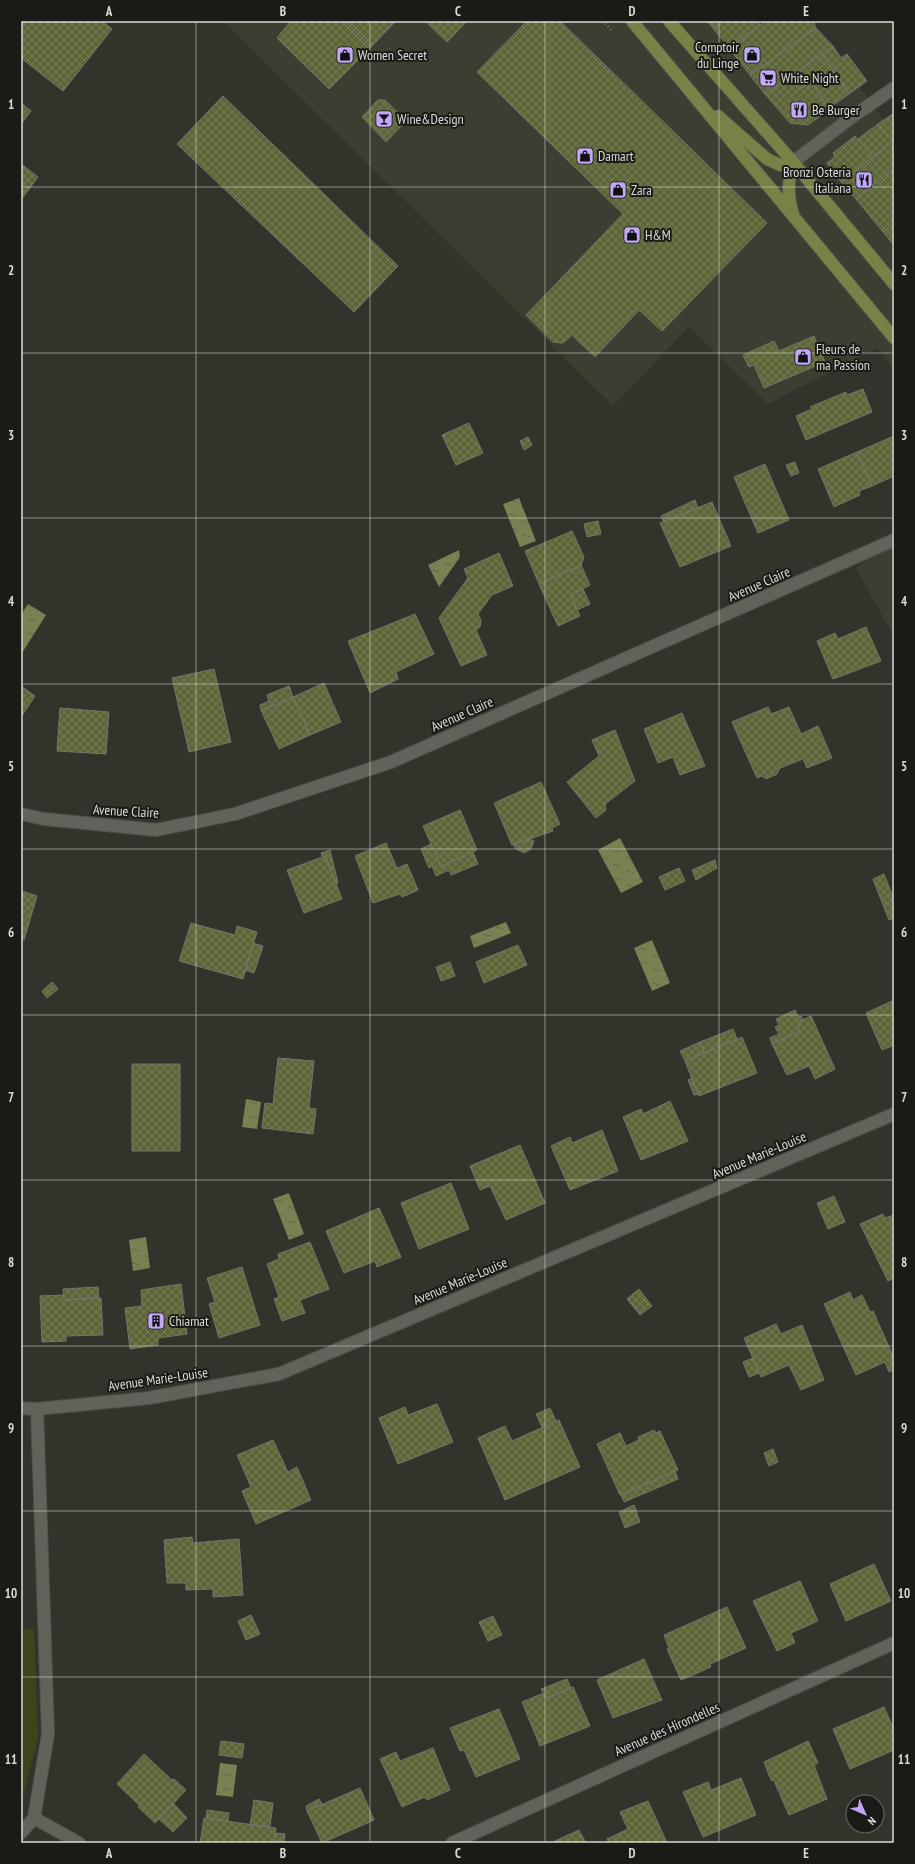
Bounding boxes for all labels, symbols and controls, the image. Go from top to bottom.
text: A [105,3,113,20]
text: B [280,3,286,20]
text: C [455,3,461,20]
text: D [629,3,636,20]
text: E [803,3,809,20]
place label: Comptoir du Linge [695,38,739,72]
shop icon: Women Secret [335,45,355,65]
shop icon: Comptoir du Linge [742,45,762,65]
place label: Women Secret [358,46,427,64]
supermarket icon: White Night [758,68,778,88]
place label: White Night [781,69,839,87]
text: 1 [8,96,14,113]
text: 1 [901,96,907,113]
restaurant icon: Be Burger [789,100,809,120]
place label: Be Burger [812,101,860,119]
bar icon: Wine&Design [374,109,394,129]
place label: Wine&Design [397,110,464,128]
shop icon: Damart [575,146,595,166]
place label: Damart [598,147,634,165]
place label: Bronzi Osteria Italiana [783,163,851,197]
restaurant icon: Bronzi Osteria Italiana [854,170,874,190]
shop icon: Zara [608,180,628,200]
place label: Zara [631,181,652,199]
shop icon: H&M [622,225,642,245]
place label: H&M [645,226,671,244]
text: 2 [8,262,14,279]
text: 2 [901,262,907,279]
place label: Fleurs de ma Passion [816,340,870,374]
shop icon: Fleurs de ma Passion [793,347,813,367]
text: 3 [8,427,14,444]
text: 3 [901,427,907,444]
street label: Avenue Claire [725,562,793,606]
text: 4 [8,593,15,610]
text: 4 [901,593,908,610]
street label: Avenue Claire [428,692,496,736]
text: 5 [8,758,14,775]
text: 5 [901,758,907,775]
street label: Avenue Claire [92,800,160,822]
text: 6 [8,924,14,941]
text: 6 [901,924,907,941]
text: 7 [8,1089,14,1106]
text: 7 [901,1089,907,1106]
street label: Avenue Marie-Louise [709,1127,809,1183]
street label: Avenue Marie-Louise [410,1253,510,1309]
text: 8 [8,1254,14,1271]
text: 8 [901,1254,907,1271]
building icon: Chiamat [146,1311,166,1331]
place label: Chiamat [169,1312,209,1330]
street label: Avenue Marie-Louise [107,1363,209,1395]
text: 9 [8,1420,14,1437]
text: 9 [901,1420,907,1437]
text: 10 [5,1585,17,1602]
text: 10 [898,1585,910,1602]
street label: Avenue des Hirondelles [612,1698,723,1760]
text: 11 [5,1751,17,1768]
text: 11 [898,1751,910,1768]
north arrow [845,1794,885,1834]
text: N [865,1814,879,1828]
text: A [105,1845,113,1862]
text: B [280,1845,286,1862]
text: C [455,1845,461,1862]
text: D [629,1845,636,1862]
text: E [803,1845,809,1862]

